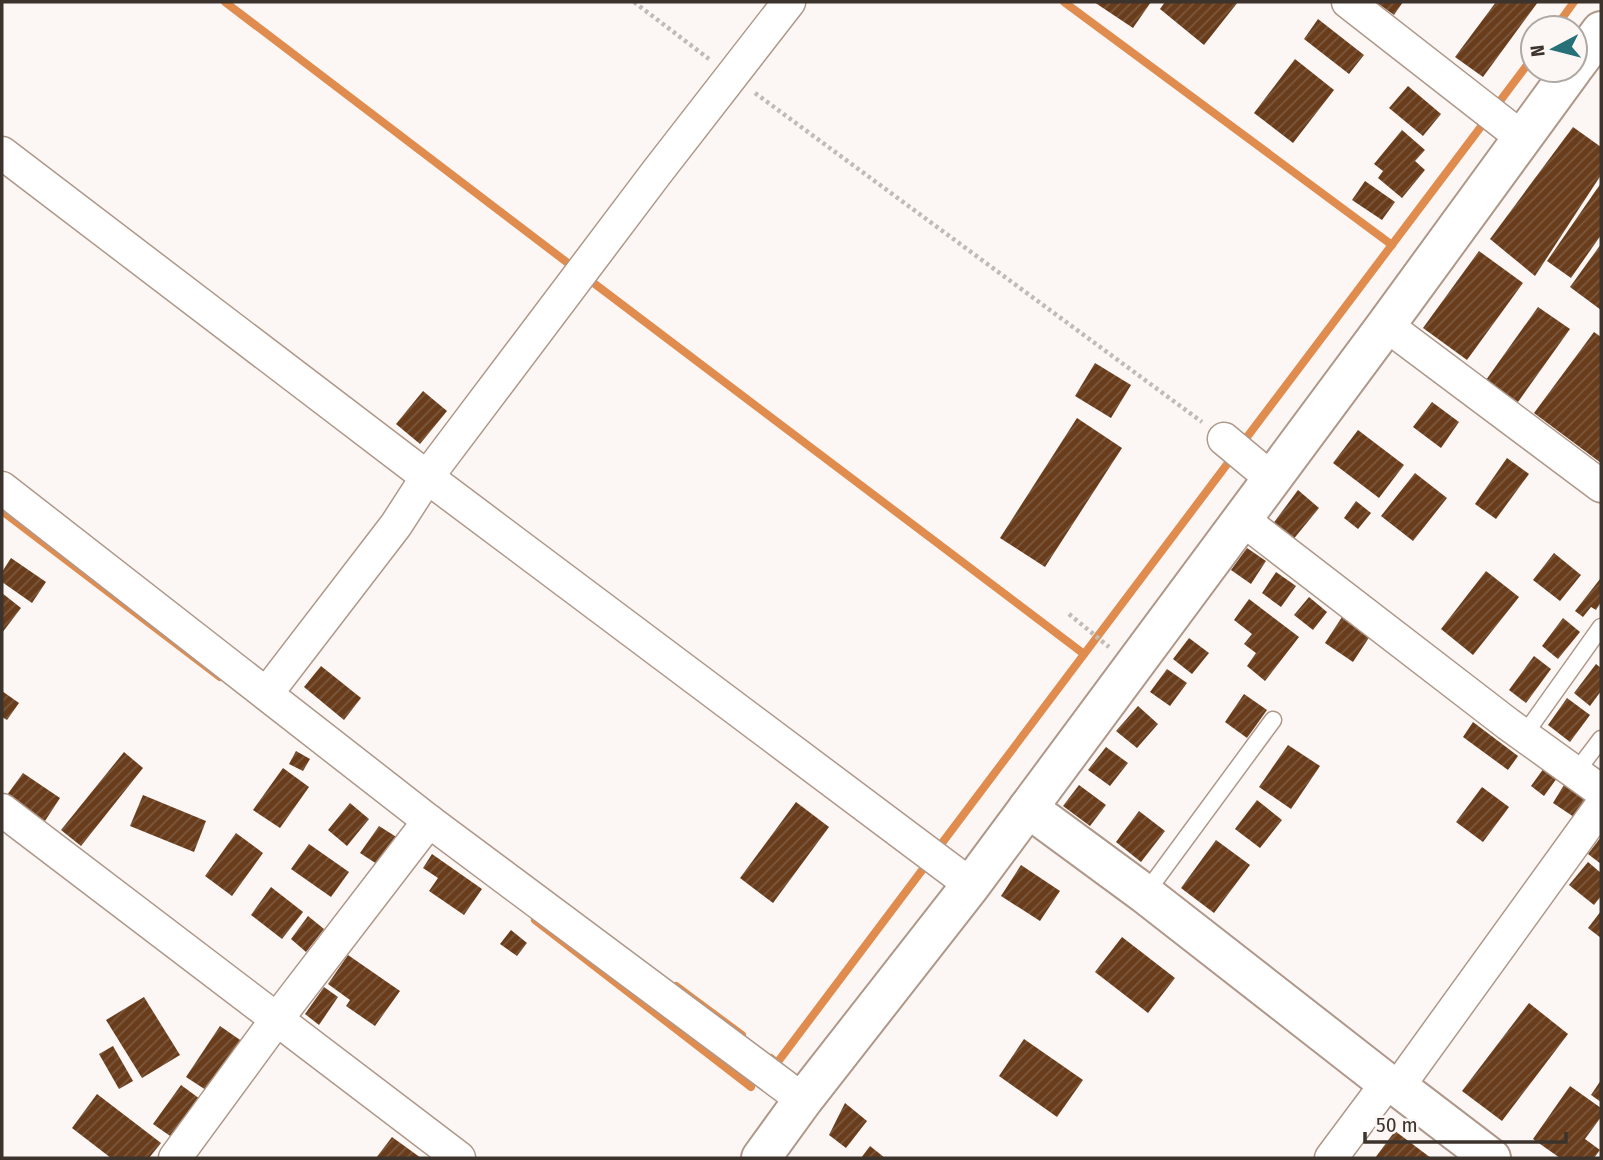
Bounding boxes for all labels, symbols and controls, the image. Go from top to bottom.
north arrow [1519,14,1589,84]
text: N [1526,44,1550,58]
scale bar [1365,1100,1566,1144]
text: 50 m [1376,1112,1418,1138]

